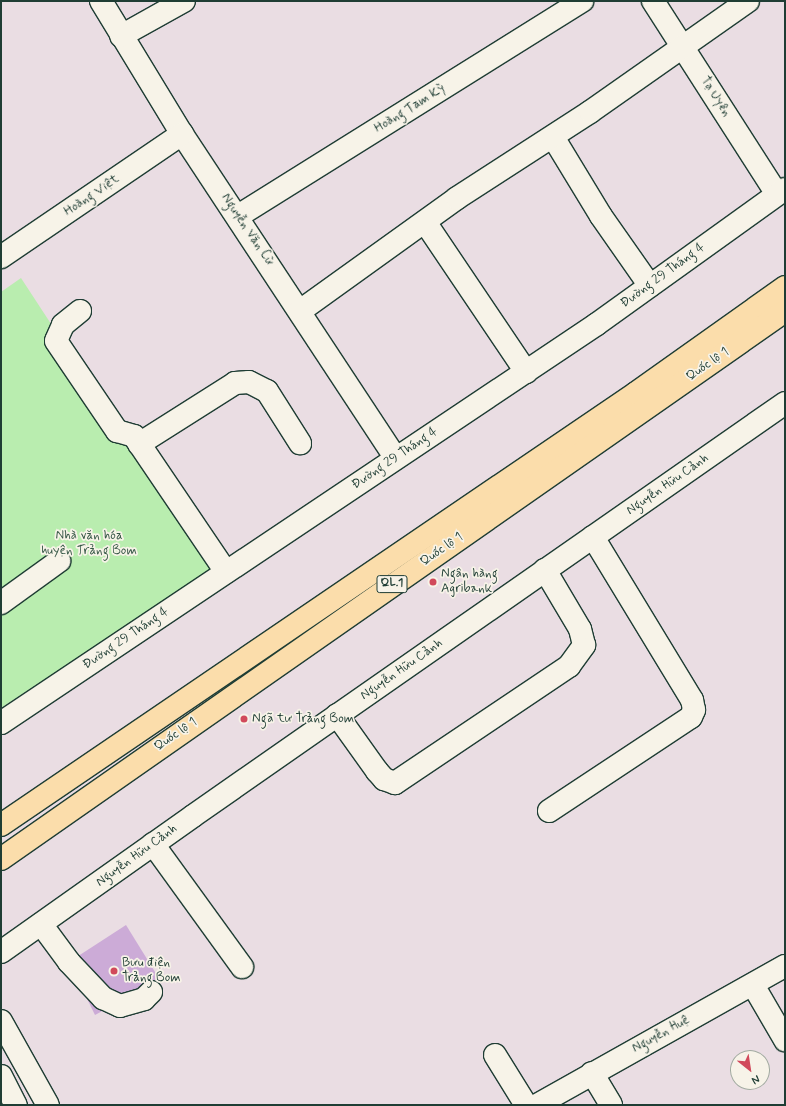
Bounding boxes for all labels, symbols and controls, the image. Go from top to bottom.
street label: Tạ Uyên [696,74,734,120]
street label: Hoàng Tam Kỳ [372,81,448,137]
street label: Hoàng Việt [62,172,122,220]
street label: Nguyễn Văn Cừ [217,190,277,270]
street label: Đường 29 Tháng 4 [618,240,708,312]
street label: Quốc lộ 1 [684,345,732,385]
street label: Đường 29 Tháng 4 [349,425,441,493]
street label: Nguyễn Hữu Cảnh [624,451,712,519]
park label: Nhà văn hóa huyện Trảng Bom [42,529,136,560]
street label: Quốc lộ 1 [418,530,466,570]
place label: Ngân hàng Agribank [441,567,497,598]
road number: QL.1 [376,574,408,594]
marker: Ngân hàng Agribank [428,577,438,587]
street label: Đường 29 Tháng 4 [80,605,172,673]
street label: Nguyễn Hữu Cảnh [358,636,446,704]
place label: Ngã tư Trảng Bom [252,711,356,727]
marker: Ngã tư Trảng Bom [239,714,249,724]
street label: Quốc lộ 1 [152,715,200,755]
street label: Nguyễn Hữu Cảnh [93,821,181,891]
place label: Bưu điện Trảng Bom [122,956,182,987]
marker: Bưu điện Trảng Bom [109,966,119,976]
street label: Nguyễn Huệ [629,1013,693,1057]
north arrow [730,1050,770,1090]
text: N [749,1072,762,1087]

